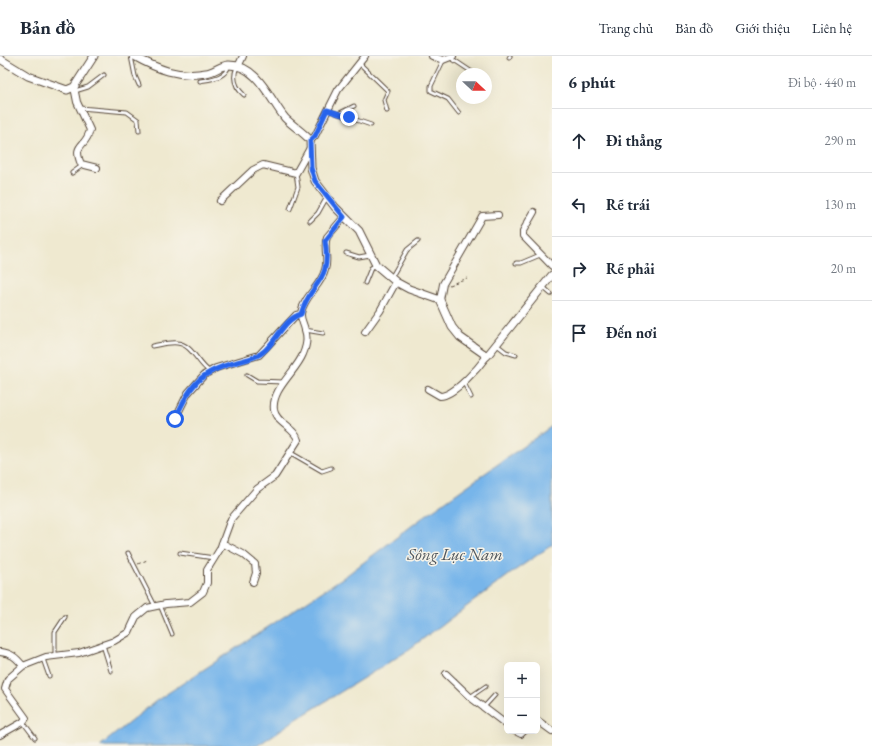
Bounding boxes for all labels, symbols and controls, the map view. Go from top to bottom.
text: Bản đồ [20,15,75,40]
text: Trang chủ [598,19,653,37]
text: Bản đồ [675,19,713,37]
text: Giới thiệu [735,19,790,37]
text: Liên hệ [812,19,852,37]
north arrow [456,68,492,104]
text: 6 phút [568,71,615,93]
text: Đi bộ · 440 m [788,74,856,91]
route end [340,108,358,126]
icon: ahead [568,130,590,152]
text: Đi thẳng [606,131,662,150]
text: 290 m [825,132,856,149]
icon: left [568,194,590,216]
text: Rẽ trái [606,195,650,214]
text: 130 m [825,196,856,213]
icon: right [568,258,590,280]
text: Rẽ phải [606,259,655,278]
text: 20 m [831,260,856,277]
icon: arrive [568,322,590,344]
text: Đến nơi [606,323,657,342]
route start [166,410,184,428]
water label: Sông Lục Nam [406,543,503,565]
map controls [504,662,540,734]
button: + [504,662,540,698]
button: − [504,698,540,734]

